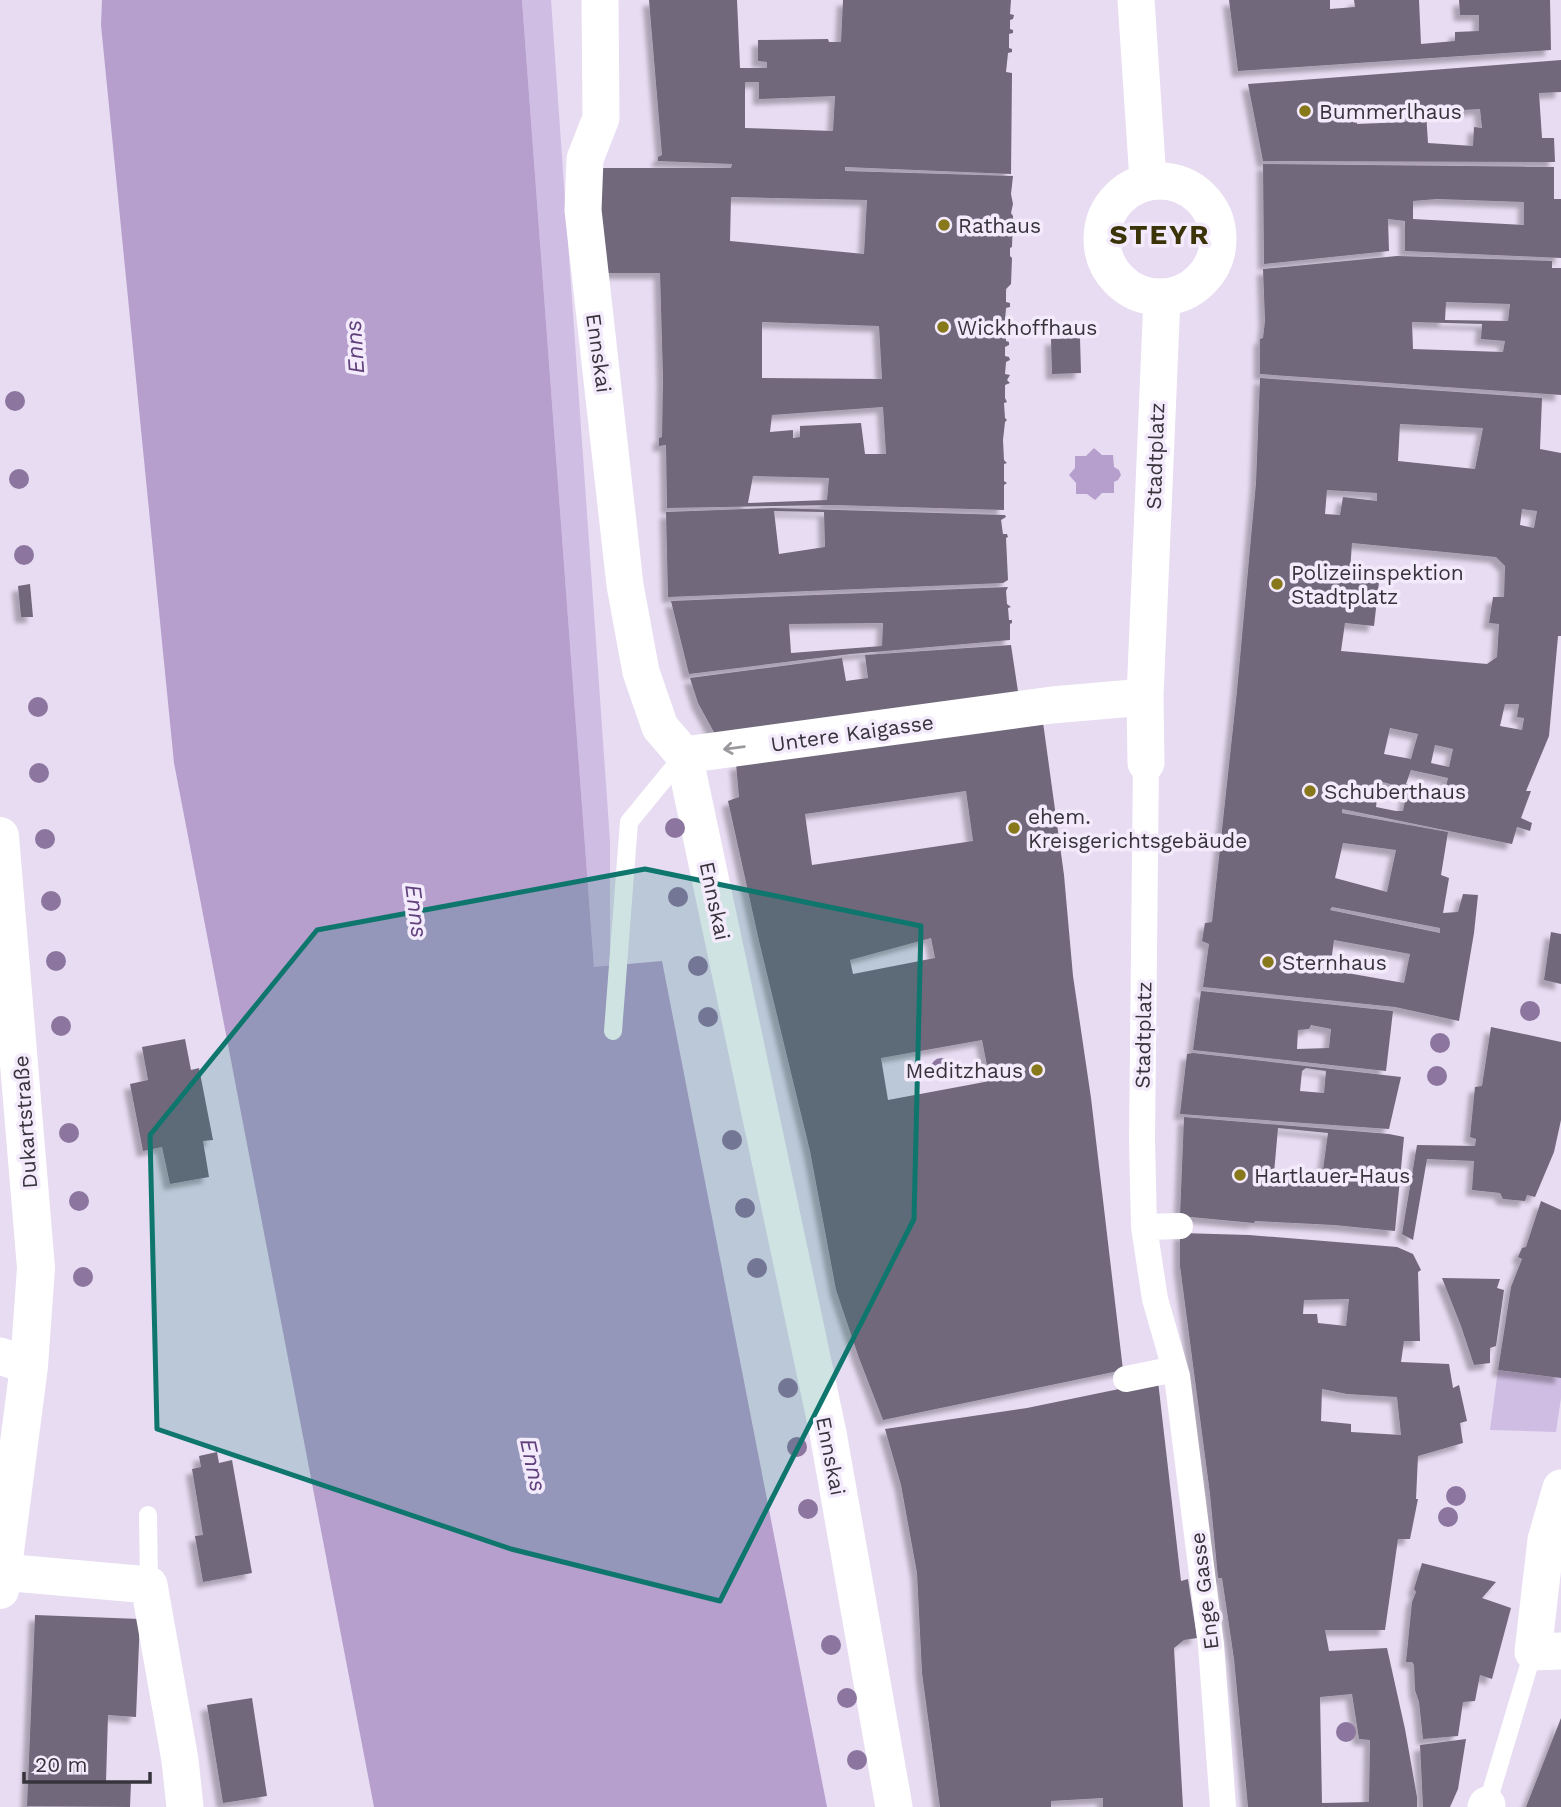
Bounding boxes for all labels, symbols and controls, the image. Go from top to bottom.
place label: Bummerlhaus [1319,99,1462,124]
marker: Bummerlhaus [1297,103,1313,119]
place label: Rathaus [958,213,1041,238]
marker: Rathaus [936,217,952,233]
district label: STEYR [1109,218,1211,251]
street label: Ennskai [581,312,617,394]
place label: Wickhoffhaus [957,315,1097,340]
water label: Enns [340,319,370,375]
marker: Wickhoffhaus [935,319,951,335]
street label: Stadtplatz [1141,402,1169,510]
place label: Polizeiinspektion Stadtplatz [1291,560,1464,609]
marker: Polizeiinspektion Stadtplatz [1269,576,1285,592]
street label: Untere Kaigasse [769,709,935,757]
one-way arrow [724,742,746,755]
place label: Schuberthaus [1324,779,1466,804]
marker: Schuberthaus [1302,783,1318,799]
place label: ehem. Kreisgerichtsgebäude [1028,804,1247,853]
marker: ehem. Kreisgerichtsgebäude [1006,820,1022,836]
street label: Ennskai [694,859,736,943]
water label: Enns [399,883,433,939]
place label: Sternhaus [1282,950,1387,975]
marker: Sternhaus [1260,954,1276,970]
street label: Stadtplatz [1130,981,1156,1089]
street label: Dukartstraße [8,1055,42,1189]
place label: Meditzhaus [905,1058,1023,1083]
marker: Meditzhaus [1029,1062,1045,1078]
place label: Hartlauer-Haus [1254,1163,1410,1188]
marker: Hartlauer-Haus [1232,1167,1248,1183]
street label: Ennskai [811,1415,851,1497]
water label: Enns [514,1436,552,1494]
street label: Enge Gasse [1184,1531,1224,1651]
scale bar [24,1741,150,1785]
text: 20 m [35,1752,87,1777]

